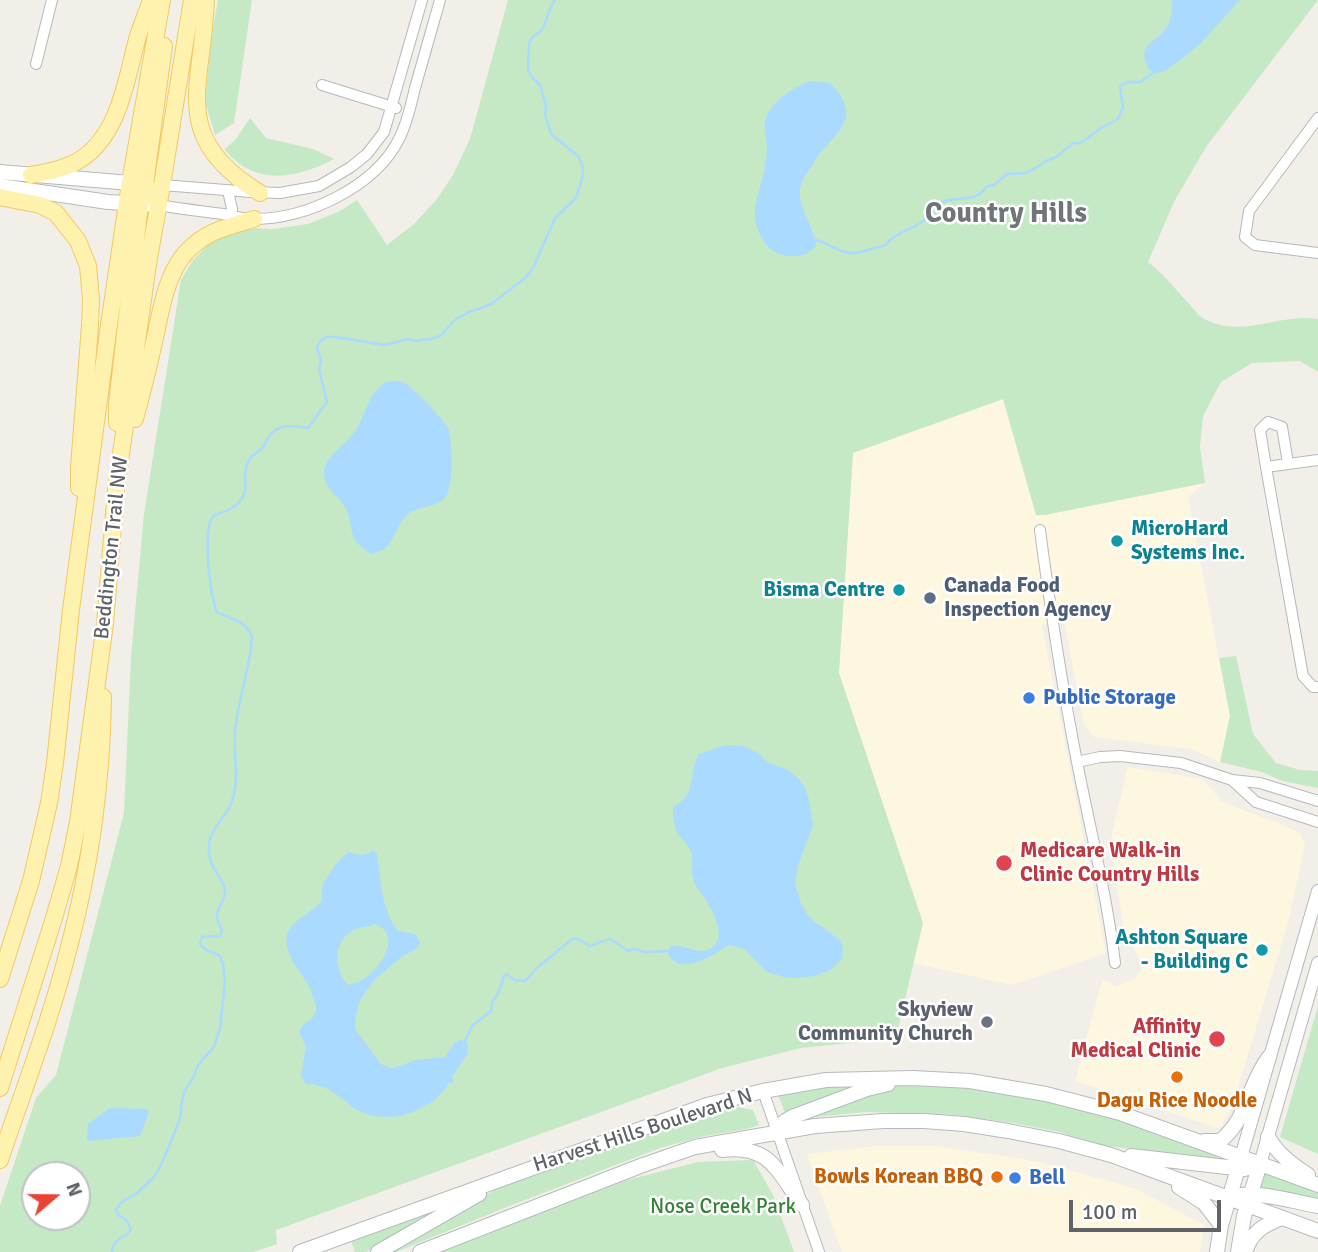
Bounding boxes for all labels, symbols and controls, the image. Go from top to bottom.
district label: Country Hills [925,198,1087,232]
street label: Beddington Trail NW [90,455,134,641]
place label: MicroHard Systems Inc. [1131,516,1245,566]
marker: MicroHard Systems Inc. [1109,533,1125,549]
place label: Canada Food Inspection Agency [944,573,1111,623]
place label: Bisma Centre [763,577,885,603]
marker: Bisma Centre [891,582,907,598]
marker: Canada Food Inspection Agency [922,590,938,606]
place label: Public Storage [1043,685,1176,711]
marker: Public Storage [1021,690,1037,706]
place label: Medicare Walk-in Clinic Country Hills [1020,838,1199,888]
marker: Medicare Walk-in Clinic Country Hills [994,853,1014,873]
place label: Ashton Square - Building C [1115,925,1248,975]
marker: Ashton Square - Building C [1254,942,1270,958]
place label: Skyview Community Church [798,997,973,1047]
marker: Skyview Community Church [979,1014,995,1030]
place label: Affinity Medical Clinic [1071,1014,1201,1064]
marker: Affinity Medical Clinic [1207,1029,1227,1049]
marker: Dagu Rice Noodle [1169,1069,1185,1085]
street label: Harvest Hills Boulevard N [530,1084,756,1178]
place label: Dagu Rice Noodle [1097,1088,1257,1114]
north arrow [21,1161,91,1231]
place label: Bowls Korean BBQ [814,1164,983,1190]
place label: Bell [1029,1165,1065,1191]
marker: Bowls Korean BBQ [989,1169,1005,1185]
marker: Bell [1007,1170,1023,1186]
text: N [60,1179,87,1200]
scale bar [1073,1186,1225,1230]
park label: Nose Creek Park [650,1194,796,1220]
text: 100 m [1082,1199,1137,1225]

